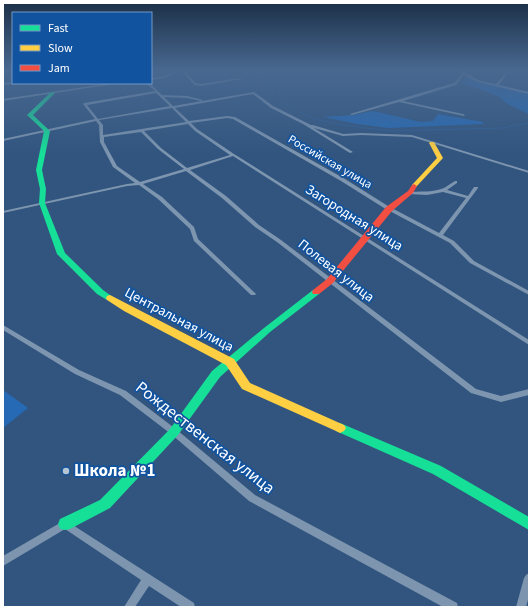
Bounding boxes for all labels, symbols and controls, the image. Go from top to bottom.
legend [12,12,152,84]
text: Fast [48,20,68,37]
text: Slow [48,40,73,57]
text: Jam [48,60,70,77]
street label: Российская улица [285,131,375,193]
street label: Загородная улица [301,180,407,256]
street label: Полевая улица [294,235,378,307]
street label: Центральная улица [121,283,237,357]
street label: Рождественская улица [130,376,280,500]
place label: Школа №1 [74,459,155,483]
marker: Школа №1 [61,466,71,476]

